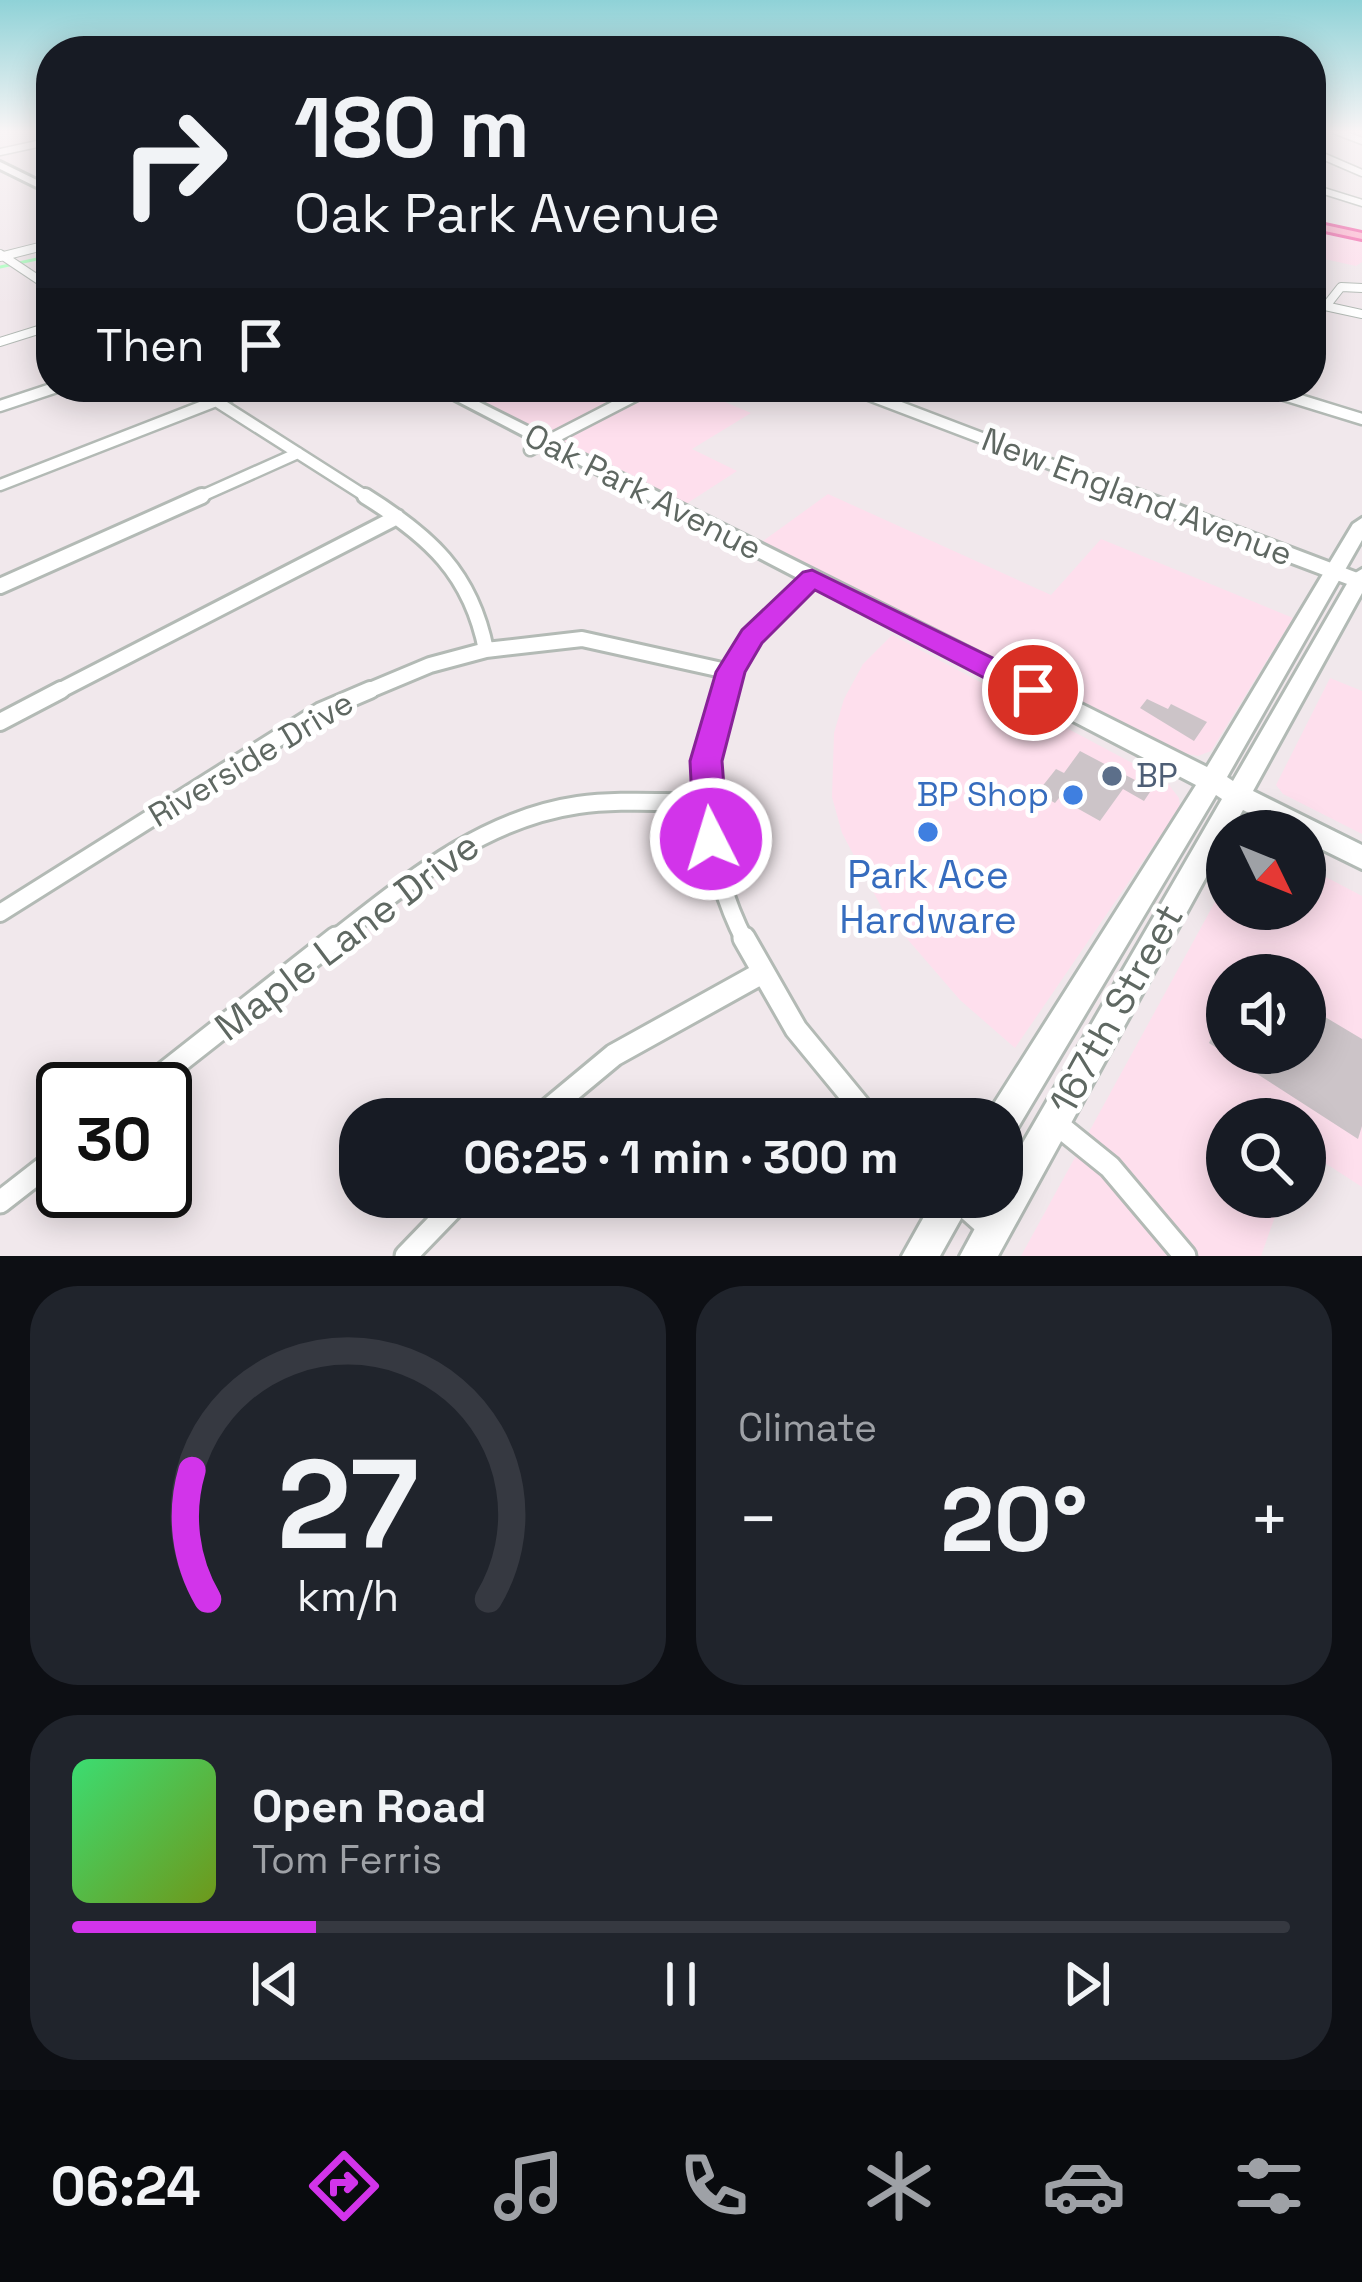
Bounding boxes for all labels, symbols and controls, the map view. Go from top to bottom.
text: 180 m [294,74,530,182]
icon: right [96,84,252,240]
text: Oak Park Avenue [294,179,720,248]
icon: arrive [228,312,294,378]
text: Then [96,317,204,374]
street label: Oak Park Avenue [517,414,769,570]
street label: New England Avenue [976,418,1298,576]
pin [982,639,1084,741]
icon: arrive [1000,657,1066,723]
street label: Riverside Drive [141,681,361,837]
place label: BP [1136,755,1178,797]
marker: BP [1099,763,1125,789]
place label: BP Shop [917,774,1049,816]
position arrow [648,776,774,902]
marker: BP Shop [1060,782,1086,808]
north arrow [1206,810,1326,930]
map controls [1206,810,1326,1218]
marker: Park Ace Hardware [915,819,941,845]
street label: Maple Lane Drive [205,821,489,1051]
place label: Park Ace Hardware [839,850,1017,944]
street label: 167th Street [1038,895,1194,1123]
button: sound [1206,954,1326,1074]
speed limit sign: 30 [36,1062,192,1218]
button: search [1206,1098,1326,1218]
text: 06:25 · 1 min · 300 m [464,1129,898,1186]
text: Climate [738,1403,877,1452]
text: 27 [277,1425,419,1584]
text: 20° [940,1462,1088,1577]
text: − [738,1477,779,1561]
text: + [1249,1477,1290,1561]
text: km/h [297,1568,399,1623]
text: Open Road [252,1778,487,1835]
text: Tom Ferris [252,1835,442,1884]
icon: previous [242,1951,308,2017]
icon: pause [648,1951,714,2017]
icon: next [1054,1951,1120,2017]
icon: directions [302,2144,386,2228]
icon: music [487,2144,571,2228]
icon: phone [672,2144,756,2228]
icon: climate [857,2144,941,2228]
icon: car [1042,2144,1126,2228]
icon: filters [1227,2144,1311,2228]
text: 06:24 [51,2152,201,2221]

